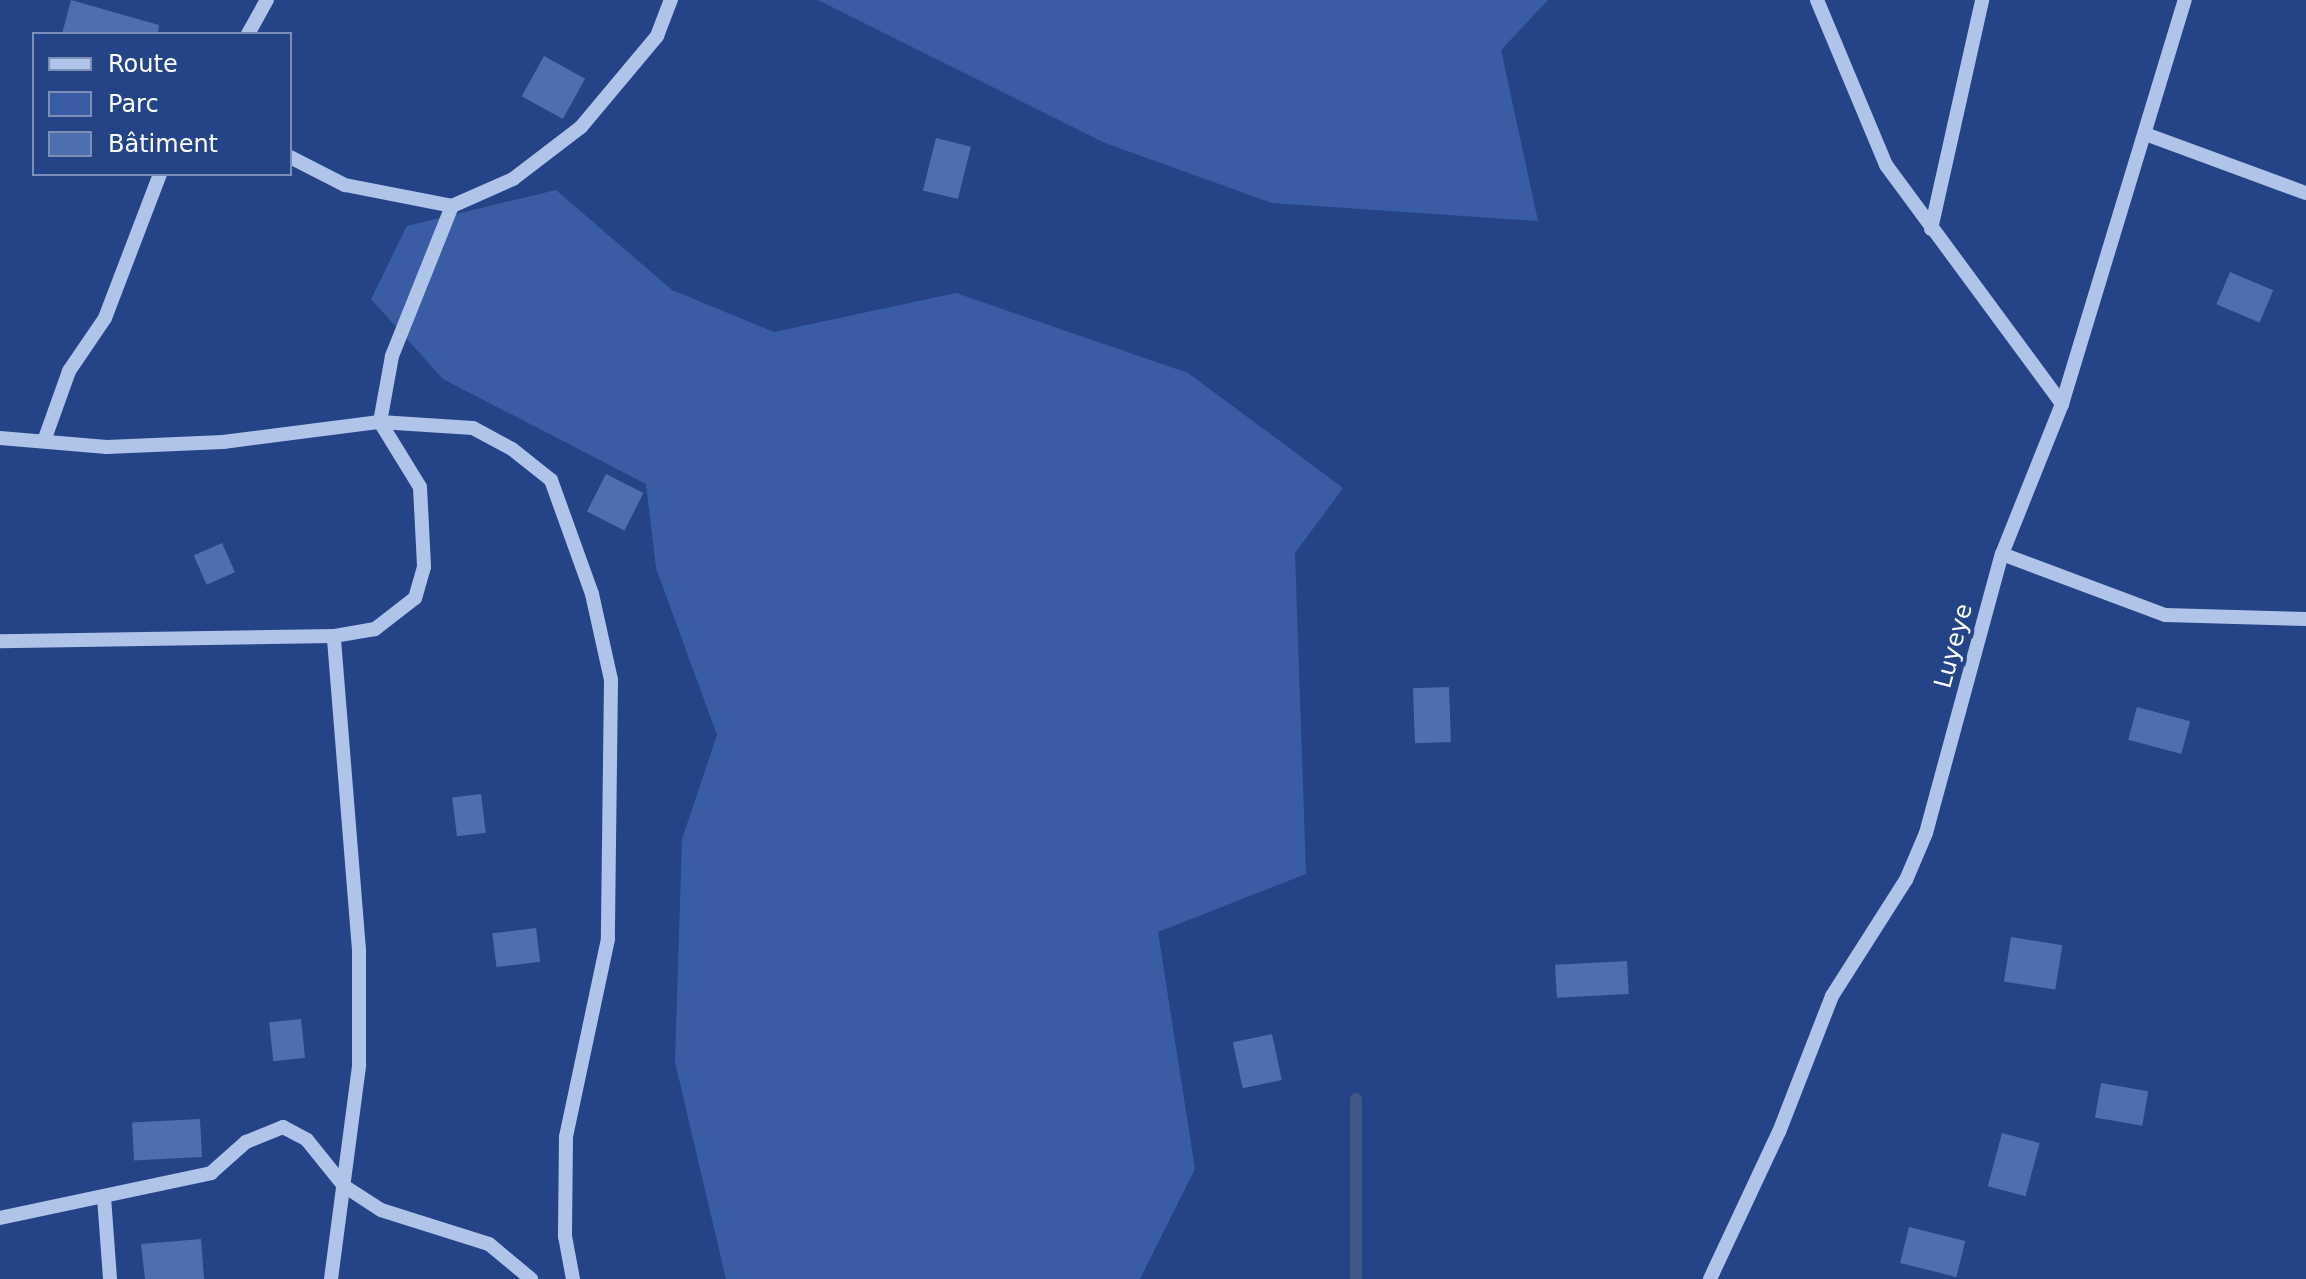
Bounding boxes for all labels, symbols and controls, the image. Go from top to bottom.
legend [32,32,292,176]
text: Route [108,50,178,78]
text: Parc [108,90,159,118]
text: Bâtiment [108,130,218,158]
street label: Luyeye [1929,601,1979,691]

